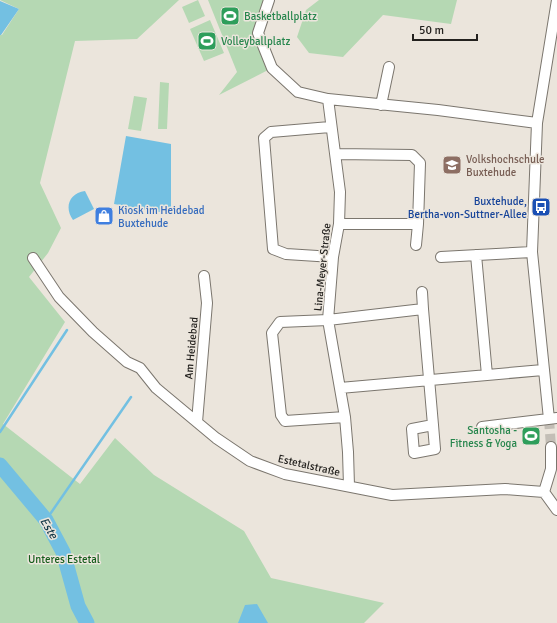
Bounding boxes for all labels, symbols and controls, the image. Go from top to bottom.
sports icon: Basketballplatz [219,5,241,27]
place label: Basketballplatz [244,10,317,23]
scale bar [413,16,477,42]
text: 50 m [419,23,444,38]
sports icon: Volleyballplatz [196,30,218,52]
place label: Volleyballplatz [221,35,290,48]
place label: Volkshochschule Buxtehude [466,153,545,179]
school or university icon: Volkshochschule Buxtehude [441,154,463,176]
place label: Buxtehude, Bertha-von-Suttner-Allee [408,195,527,221]
bus stop icon: Buxtehude, Bertha-von-Suttner-Allee [530,196,552,218]
place label: Kiosk im Heidebad Buxtehude [118,204,205,230]
shop icon: Kiosk im Heidebad Buxtehude [93,205,115,227]
street label: Lina-Meyer-Straße [311,222,334,312]
street label: Am Heidebad [182,316,201,380]
place label: Santosha - Fitness & Yoga [450,424,517,450]
sports icon: Santosha - Fitness & Yoga [520,425,542,447]
street label: Estetalstraße [276,452,341,479]
water label: Este [36,515,61,542]
park label: Unteres Estetal [28,553,100,566]

